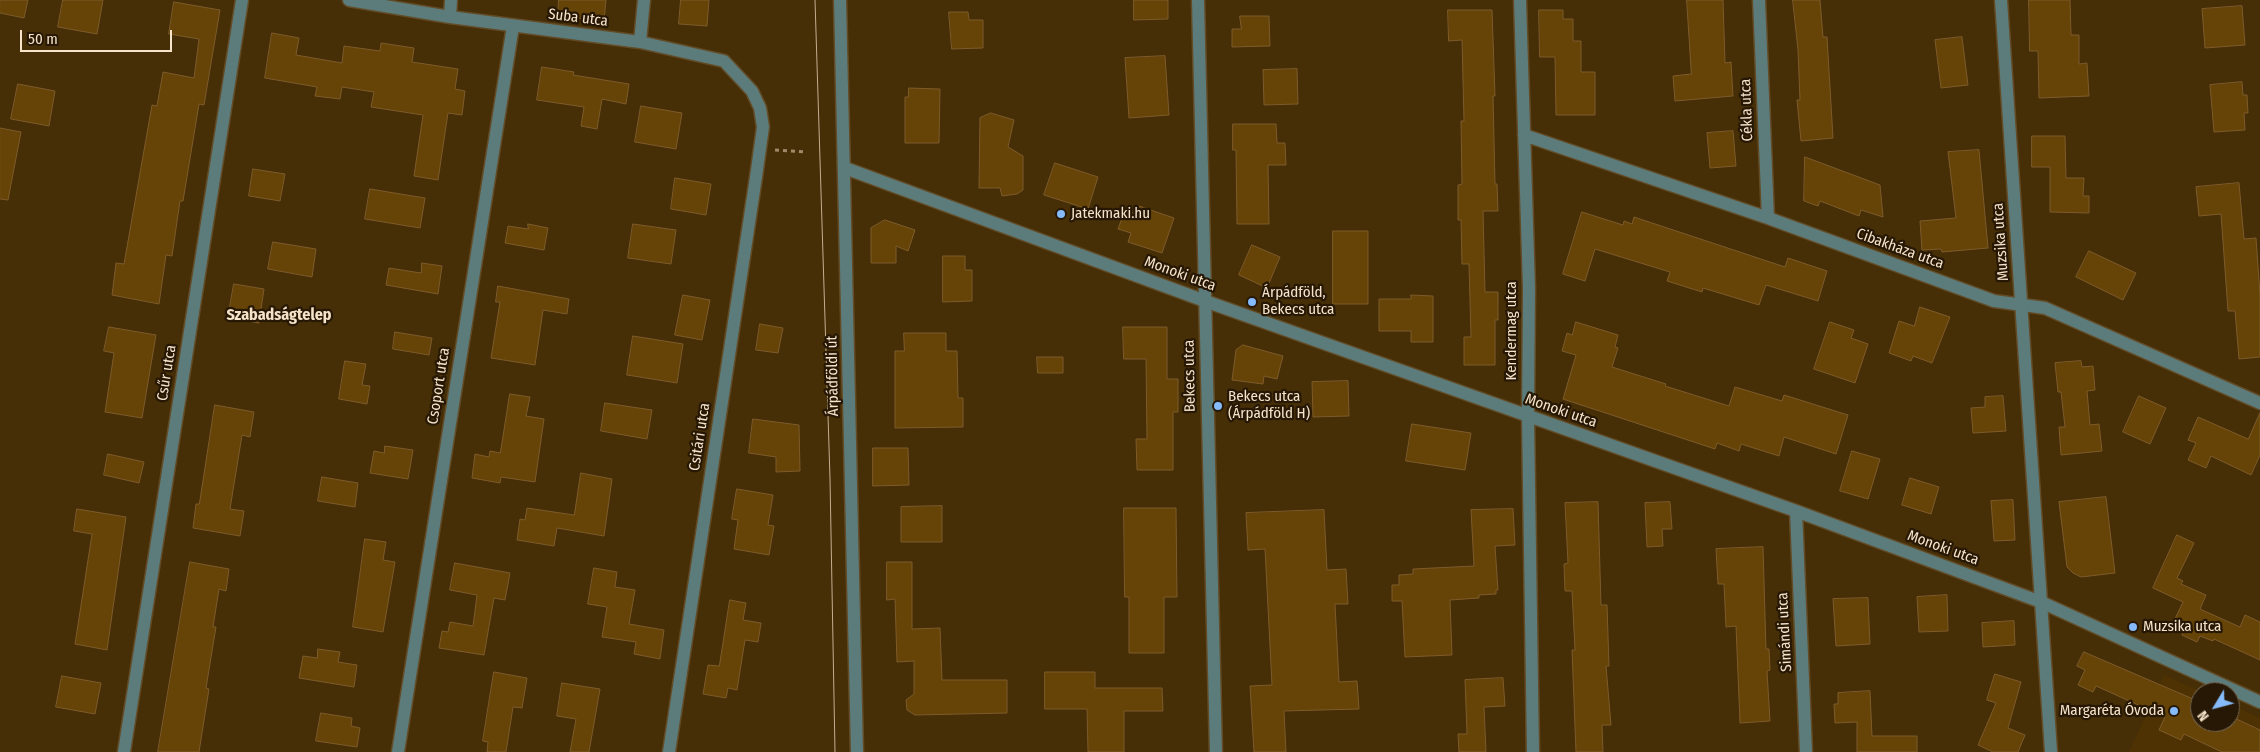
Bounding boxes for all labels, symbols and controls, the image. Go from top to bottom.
street label: Suba utca [547,5,609,31]
scale bar [22,20,175,52]
text: 50 m [28,30,58,48]
street label: Cékla utca [1737,78,1757,142]
street label: Muzsika utca [1989,202,2013,282]
place label: Jatekmaki.hu [1071,205,1150,223]
marker: Jatekmaki.hu [1055,208,1067,220]
street label: Cibakháza utca [1854,225,1946,273]
street label: Monoki utca [1142,253,1218,295]
street label: Kendermag utca [1503,281,1521,381]
place label: Árpádföld, Bekecs utca [1262,284,1334,319]
marker: Árpádföld, Bekecs utca [1246,296,1258,308]
district label: Szabadságtelep [226,306,332,326]
street label: Árpádföldi út [823,336,843,416]
street label: Bekecs utca [1180,340,1200,412]
street label: Csűr utca [154,344,180,402]
street label: Csoport utca [424,346,454,426]
place label: Bekecs utca (Árpádföld H) [1228,388,1310,423]
street label: Monoki utca [1523,390,1599,432]
marker: Bekecs utca (Árpádföld H) [1212,400,1224,412]
street label: Csitári utca [686,402,714,472]
street label: Monoki utca [1905,527,1981,569]
street label: Simándi utca [1774,592,1796,672]
place label: Muzsika utca [2143,618,2221,636]
marker: Muzsika utca [2127,621,2139,633]
north arrow [2190,682,2240,732]
place label: Margaréta Óvoda [2060,702,2164,720]
marker: Margaréta Óvoda [2168,705,2180,717]
text: N [2194,707,2213,724]

